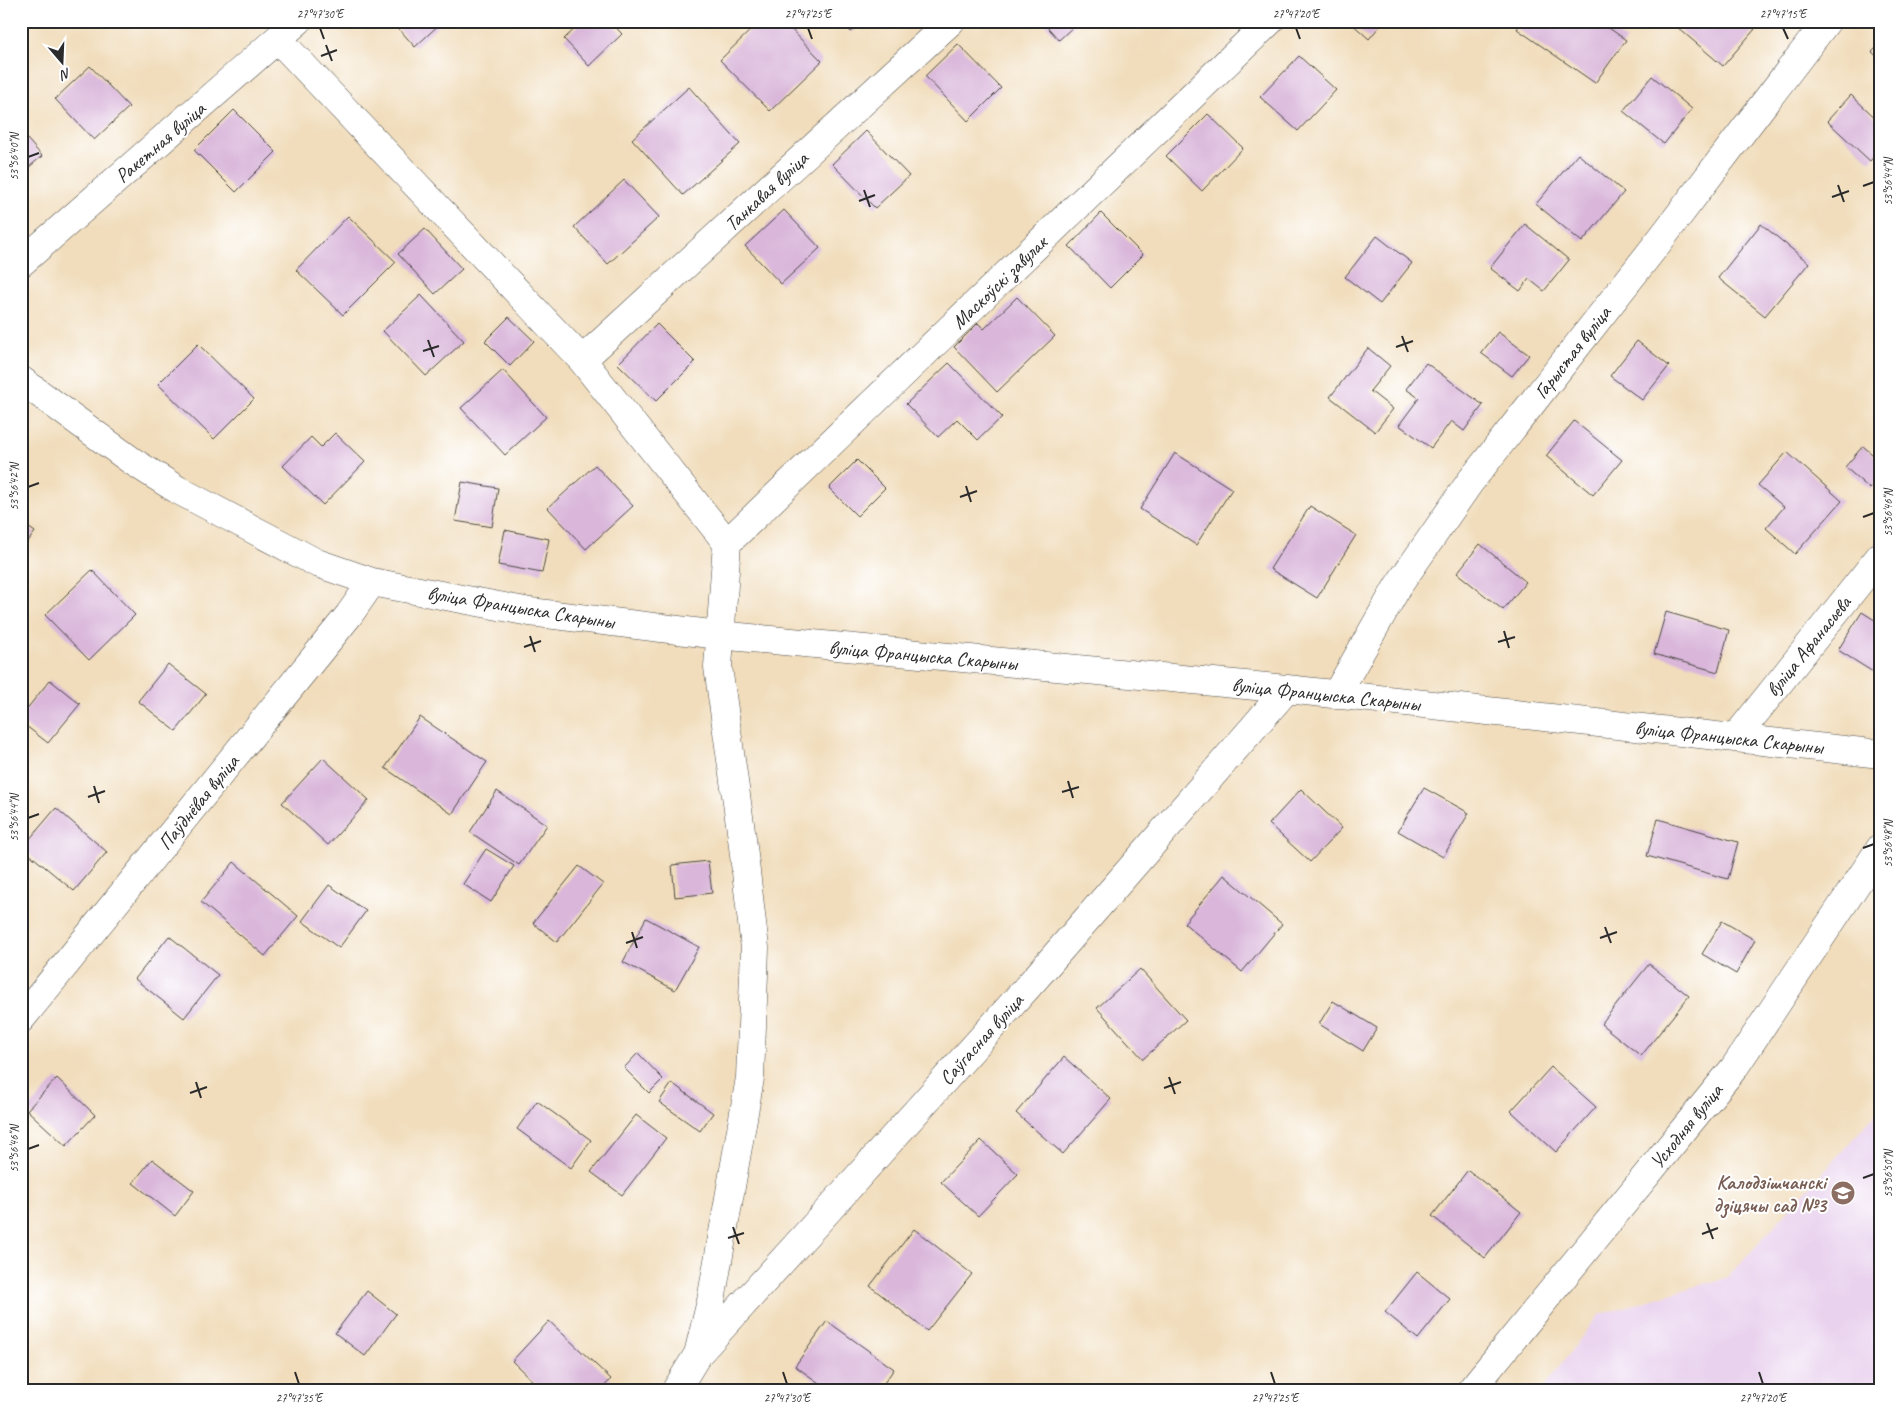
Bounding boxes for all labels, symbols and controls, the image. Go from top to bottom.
text: 27°47'30"E [297,6,345,22]
text: 27°47'25"E [785,6,833,22]
text: 27°47'20"E [1273,6,1321,22]
text: 27°47'15"E [1760,6,1808,22]
north arrow [38,38,88,88]
text: N [57,64,73,84]
street label: Ракетная вуліца [110,96,212,188]
text: 53°56'40"N [6,132,22,181]
street label: Танкавая вуліца [719,145,814,237]
text: 53°56'44"N [1880,157,1896,206]
street label: Маскоўскі завулак [946,229,1054,335]
street label: Гарыстая вуліца [1528,300,1617,404]
text: 53°56'42"N [6,462,22,511]
text: 53°56'46"N [1880,488,1896,537]
street label: вуліца Францыска Скарыны [426,580,618,635]
street label: вуліца Афанасьева [1760,589,1858,702]
street label: вуліца Францыска Скарыны [828,635,1020,676]
street label: вуліца Францыска Скарыны [1231,672,1423,717]
street label: вуліца Францыска Скарыны [1634,715,1826,760]
street label: Паўднёвая вуліца [152,749,245,855]
text: 53°56'44"N [6,793,22,842]
text: 53°56'48"N [1880,819,1896,868]
street label: Саўгасная вуліца [934,988,1030,1090]
street label: Усходняя вуліца [1645,1078,1729,1174]
text: 53°56'46"N [6,1124,22,1173]
text: 53°56'50"N [1880,1149,1896,1198]
place label: Калодзішчанскі дзіцячы сад №3 [1714,1170,1829,1219]
school or university icon: Калодзішчанскі дзіцячы сад №3 [1830,1180,1856,1206]
text: 27°47'35"E [276,1390,324,1406]
text: 27°47'30"E [764,1390,812,1406]
text: 27°47'25"E [1252,1390,1300,1406]
text: 27°47'20"E [1740,1390,1788,1406]

